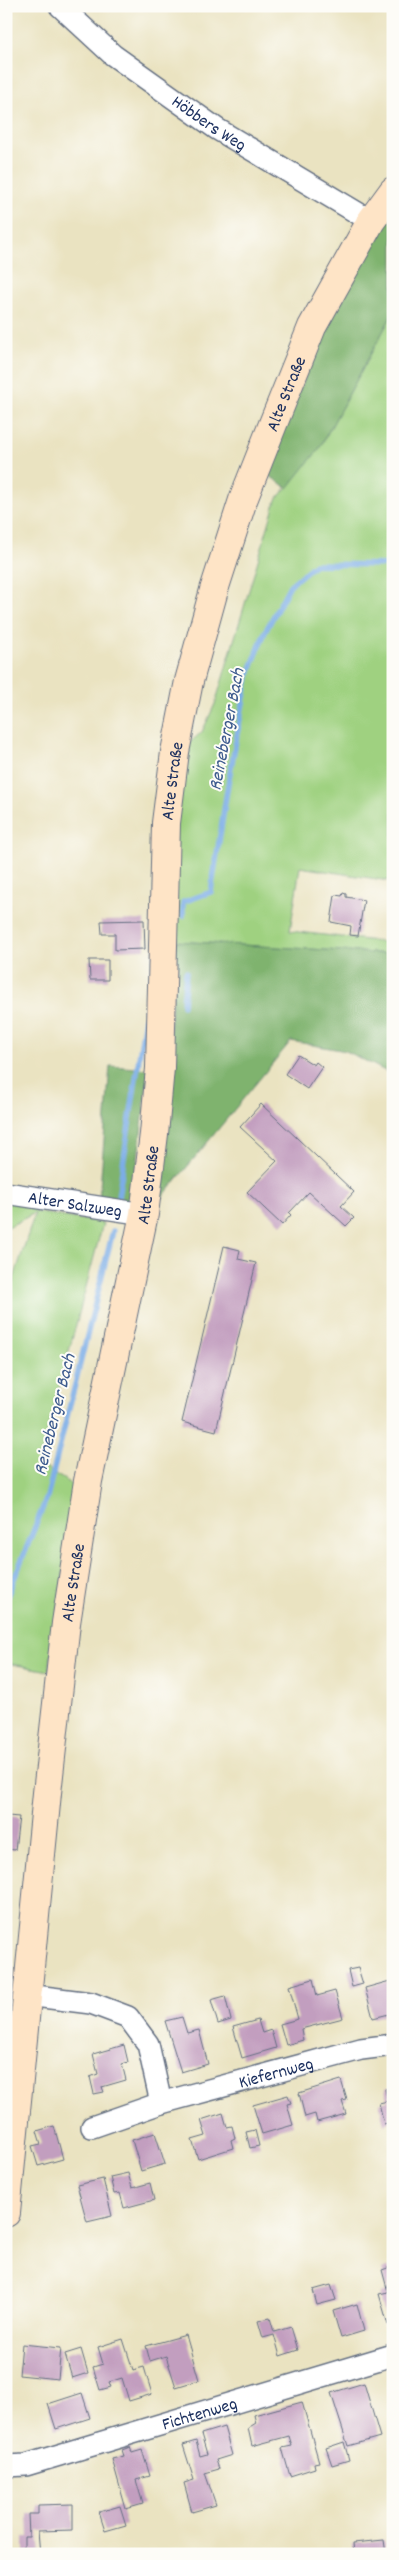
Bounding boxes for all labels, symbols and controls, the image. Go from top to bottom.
street label: Höbbers Weg [166,90,250,159]
street label: Alte Straße [261,353,314,436]
water label: Reineberger Bach [203,665,254,793]
street label: Alte Straße [156,740,192,822]
street label: Alte Straße [132,1144,167,1227]
street label: Alter Salzweg [26,1187,124,1225]
water label: Reineberger Bach [28,1350,85,1478]
street label: Alte Straße [56,1542,93,1624]
street label: Kiefernweg [236,2052,317,2096]
street label: Fichtenweg [160,2392,241,2438]

